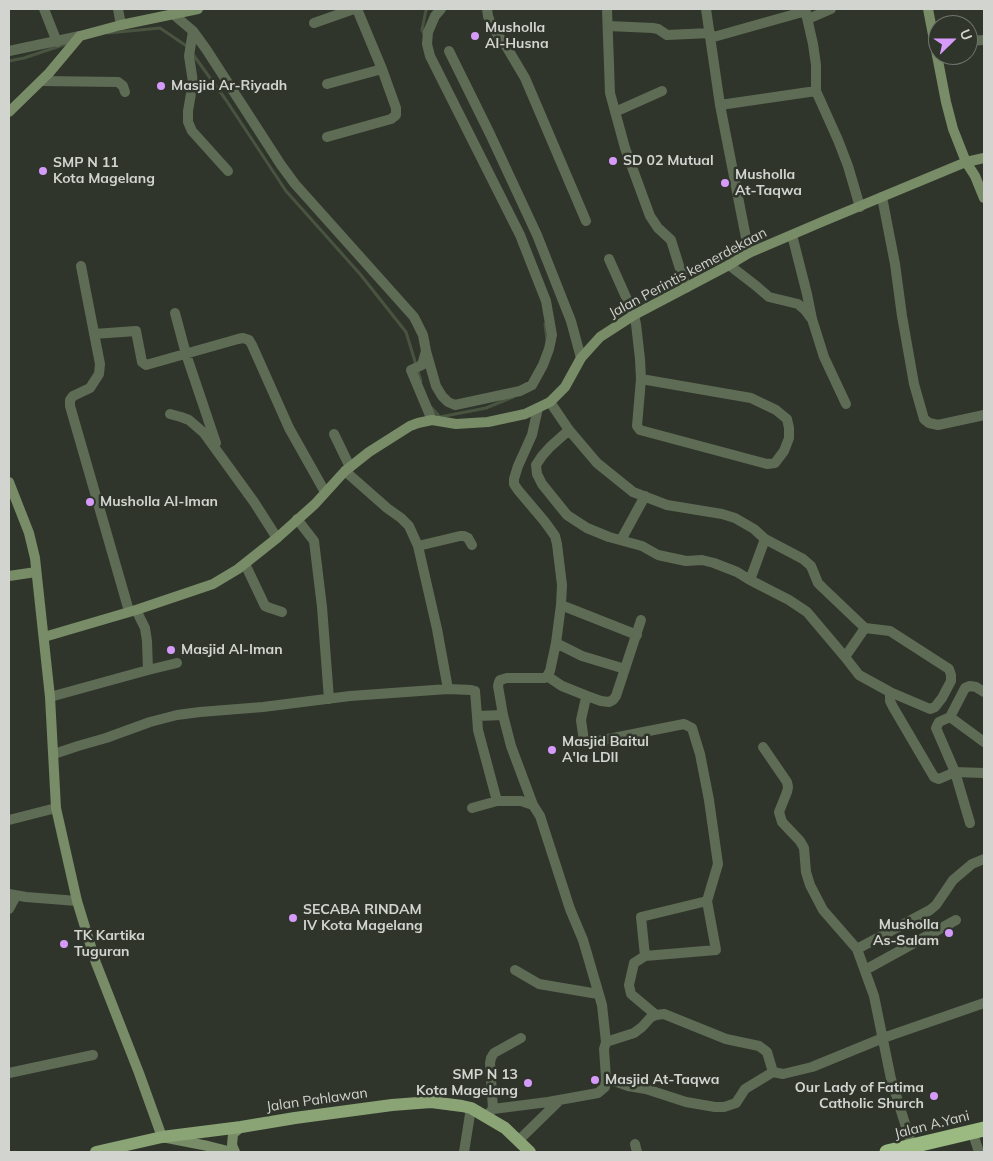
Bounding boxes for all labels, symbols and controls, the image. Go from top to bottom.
north arrow [928,15,978,65]
place label: Musholla Al-Husna [485,20,549,52]
text: U [956,27,976,43]
marker: Musholla Al-Husna [469,30,481,42]
place label: Masjid Ar-Riyadh [171,78,287,94]
marker: Masjid Ar-Riyadh [155,80,167,92]
place label: SD 02 Mutual [623,153,714,169]
place label: SMP N 11 Kota Magelang [53,155,155,188]
marker: SD 02 Mutual [607,155,619,167]
marker: SMP N 11 Kota Magelang [37,165,49,177]
place label: Musholla At-Taqwa [735,167,802,200]
marker: Musholla At-Taqwa [719,177,731,189]
street label: Jalan Perintis kemerdekaan [606,224,770,322]
place label: Musholla Al-Iman [100,494,218,510]
marker: Musholla Al-Iman [84,496,96,508]
place label: Masjid Al-Iman [181,642,283,658]
marker: Masjid Al-Iman [165,644,177,656]
place label: Masjid Baitul A'la LDII [562,734,649,766]
marker: Masjid Baitul A'la LDII [546,744,558,756]
place label: SECABA RINDAM IV Kota Magelang [303,902,423,934]
marker: SECABA RINDAM IV Kota Magelang [287,912,299,924]
place label: Musholla As-Salam [873,917,939,950]
marker: Musholla As-Salam [943,927,955,939]
place label: TK Kartika Tuguran [74,928,145,960]
marker: TK Kartika Tuguran [58,938,70,950]
place label: SMP N 13 Kota Magelang [416,1067,518,1100]
place label: Masjid At-Taqwa [605,1072,720,1088]
marker: Masjid At-Taqwa [589,1074,601,1086]
marker: SMP N 13 Kota Magelang [522,1077,534,1089]
place label: Our Lady of Fatima Catholic Shurch [795,1080,924,1112]
street label: Jalan Pahlawan [265,1085,369,1115]
marker: Our Lady of Fatima Catholic Shurch [928,1090,940,1102]
street label: Jalan A.Yani [893,1108,971,1142]

